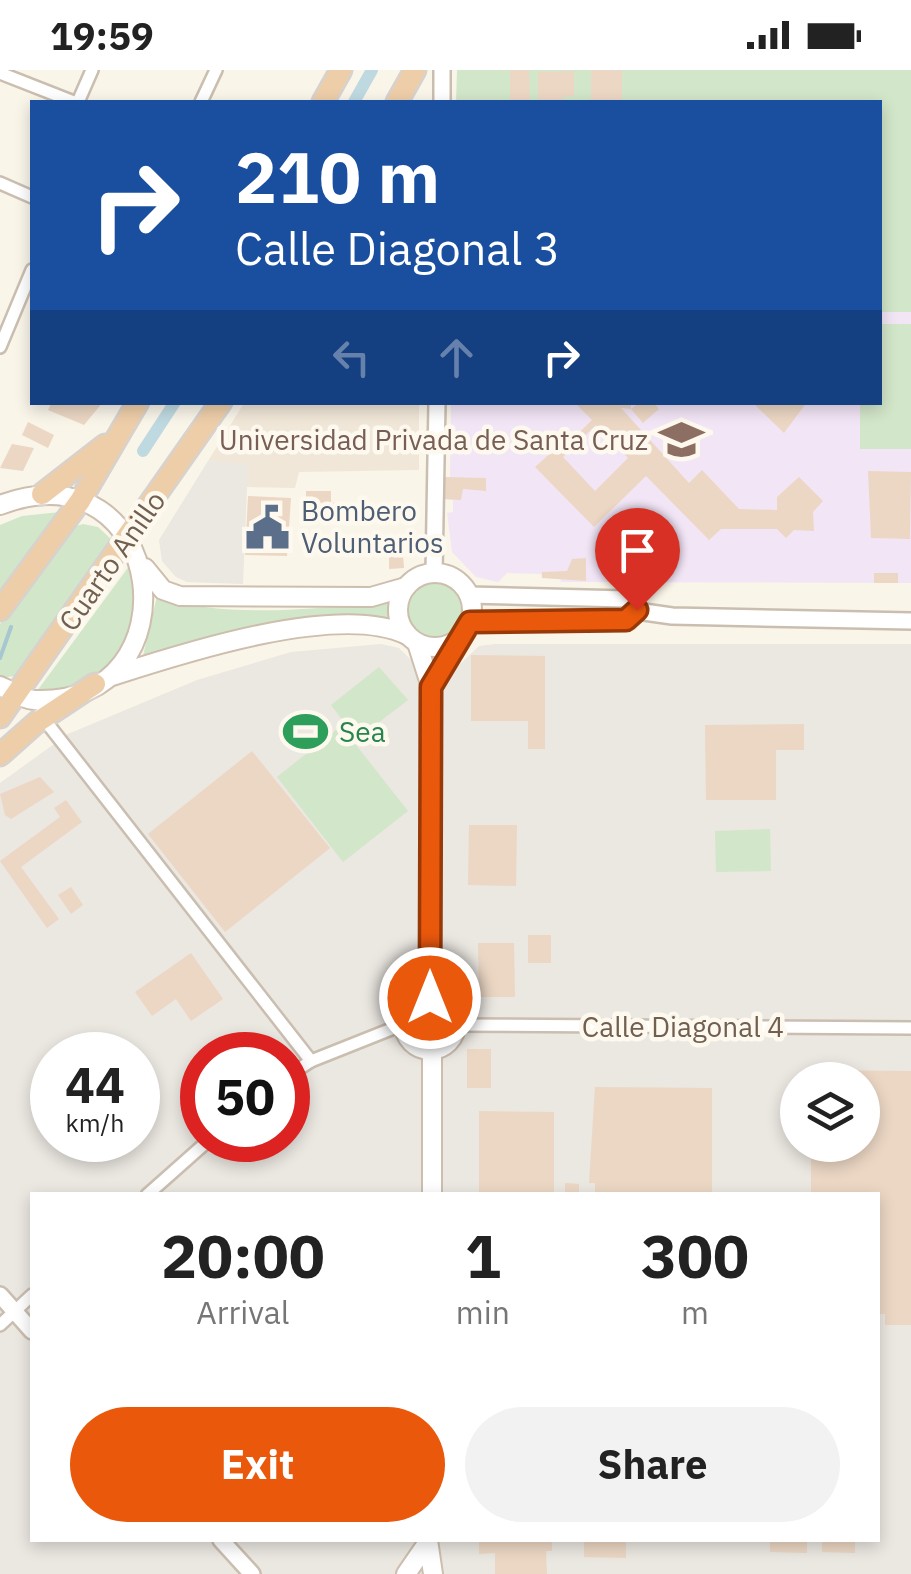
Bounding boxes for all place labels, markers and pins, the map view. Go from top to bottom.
school or university icon: Universidad Privada de Santa Cruz [657,416,705,464]
place label: Universidad Privada de Santa Cruz [219,421,648,458]
place label: Bombero Voluntarios [301,492,444,561]
public building icon: Bombero Voluntarios [244,503,292,551]
pin [595,508,680,611]
sports icon: Sea [282,708,330,756]
place label: Sea [339,713,386,750]

